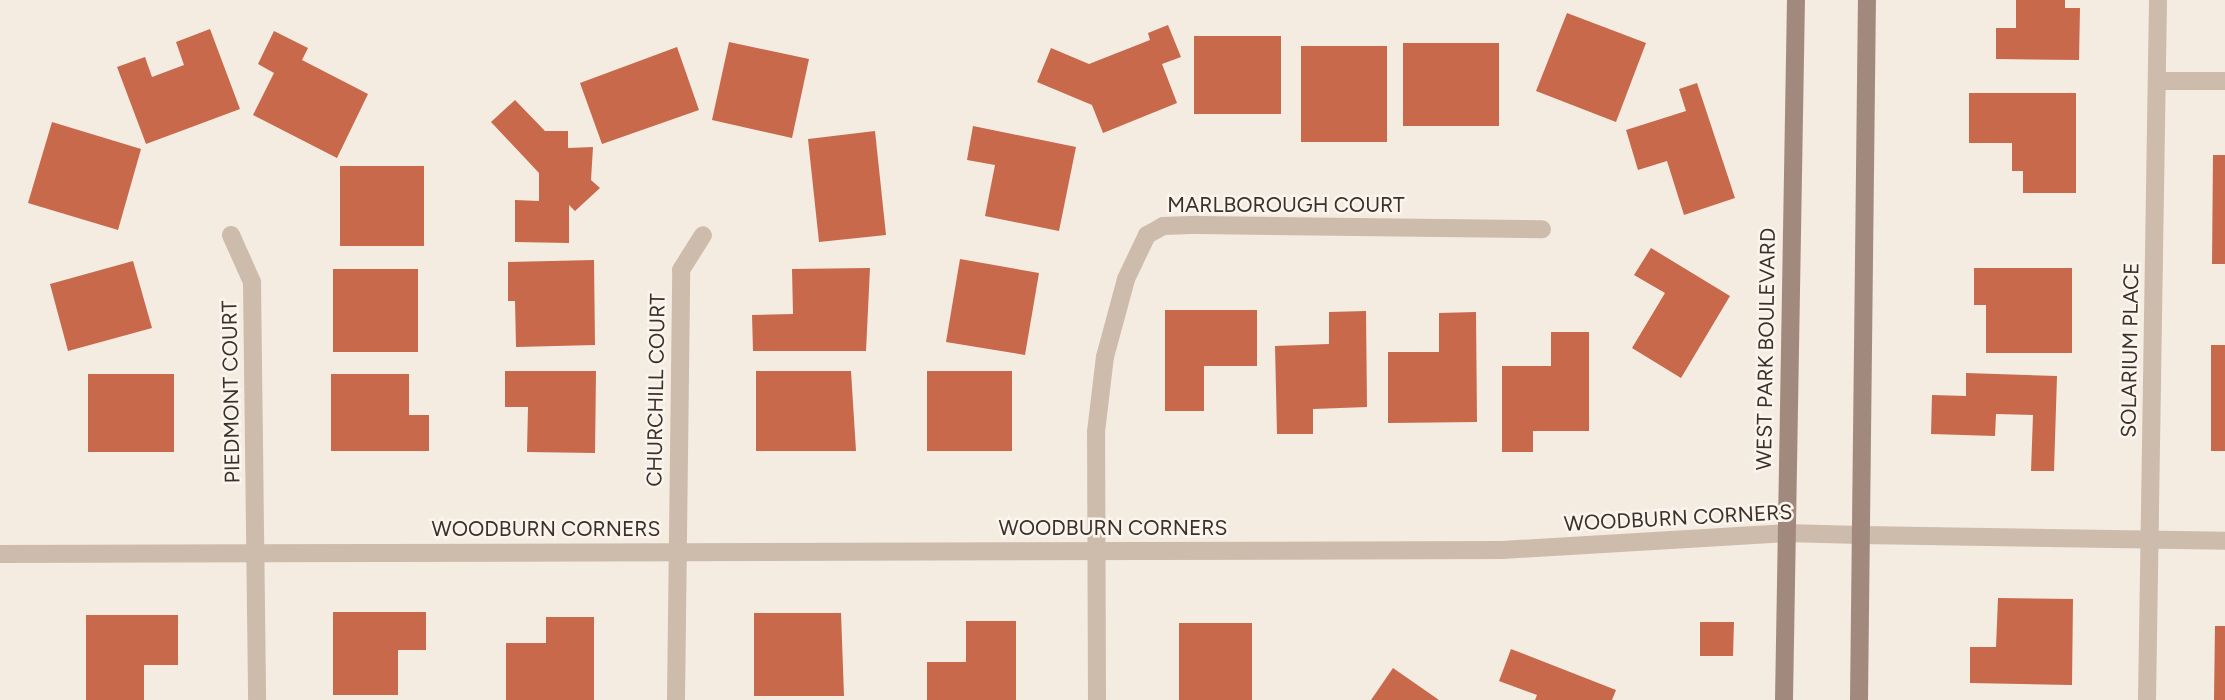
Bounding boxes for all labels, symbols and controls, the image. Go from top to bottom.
street label: MARLBOROUGH COURT [1167,192,1405,218]
street label: WEST PARK BOULEVARD [1751,228,1781,470]
street label: SOLARIUM PLACE [2116,262,2144,438]
street label: CHURCHILL COURT [642,293,670,487]
street label: PIEDMONT COURT [217,300,245,484]
street label: WOODBURN CORNERS [1563,499,1793,537]
street label: WOODBURN CORNERS [999,515,1227,541]
street label: WOODBURN CORNERS [432,516,660,542]

